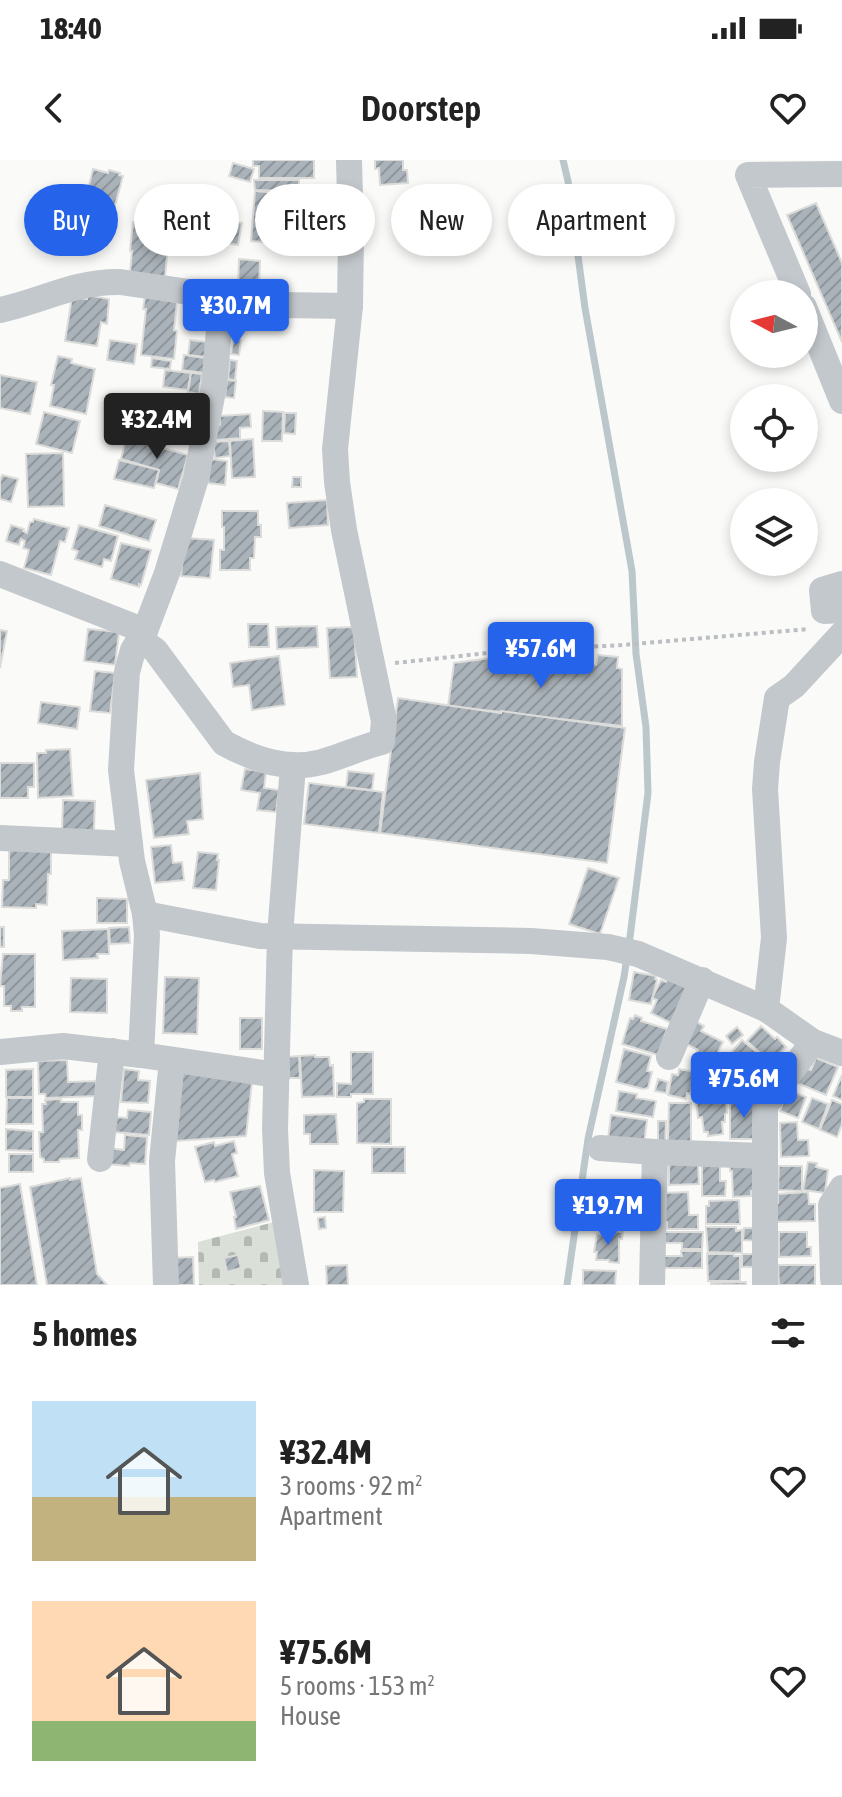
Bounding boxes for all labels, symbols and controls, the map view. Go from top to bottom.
text: 18:40 [40,11,102,45]
icon: back [32,86,76,130]
icon: heart [766,86,810,130]
text: Doorstep [361,87,481,129]
chip: Buy [24,184,118,256]
chip: Rent [134,184,239,256]
chip: Filters [255,184,375,256]
chip: New [391,184,492,256]
chip: Apartment [508,184,675,256]
pin: ¥30.7M [171,279,301,347]
north arrow [730,280,818,368]
map controls [730,280,818,576]
text: ¥30.7M [201,290,271,320]
button: locate [730,384,818,472]
pin: ¥32.4M [92,393,222,461]
text: ¥32.4M [122,404,192,434]
button: layers [730,488,818,576]
pin: ¥57.6M [476,622,606,690]
text: ¥57.6M [506,633,576,663]
pin: ¥75.6M [679,1052,809,1120]
text: ¥75.6M [709,1063,779,1093]
pin: ¥19.7M [543,1179,673,1247]
text: ¥19.7M [573,1190,643,1220]
icon: filters [766,1311,810,1355]
text: 5 homes [32,1314,137,1353]
text: ¥32.4M [280,1432,372,1471]
icon: home [96,1433,192,1529]
icon: heart [766,1459,810,1503]
text: 3 rooms · 92 m² [280,1471,422,1501]
text: Apartment [280,1501,383,1531]
text: ¥75.6M [280,1632,372,1671]
icon: home [96,1633,192,1729]
icon: heart [766,1659,810,1703]
text: 5 rooms · 153 m² [280,1671,435,1701]
text: House [280,1701,341,1731]

